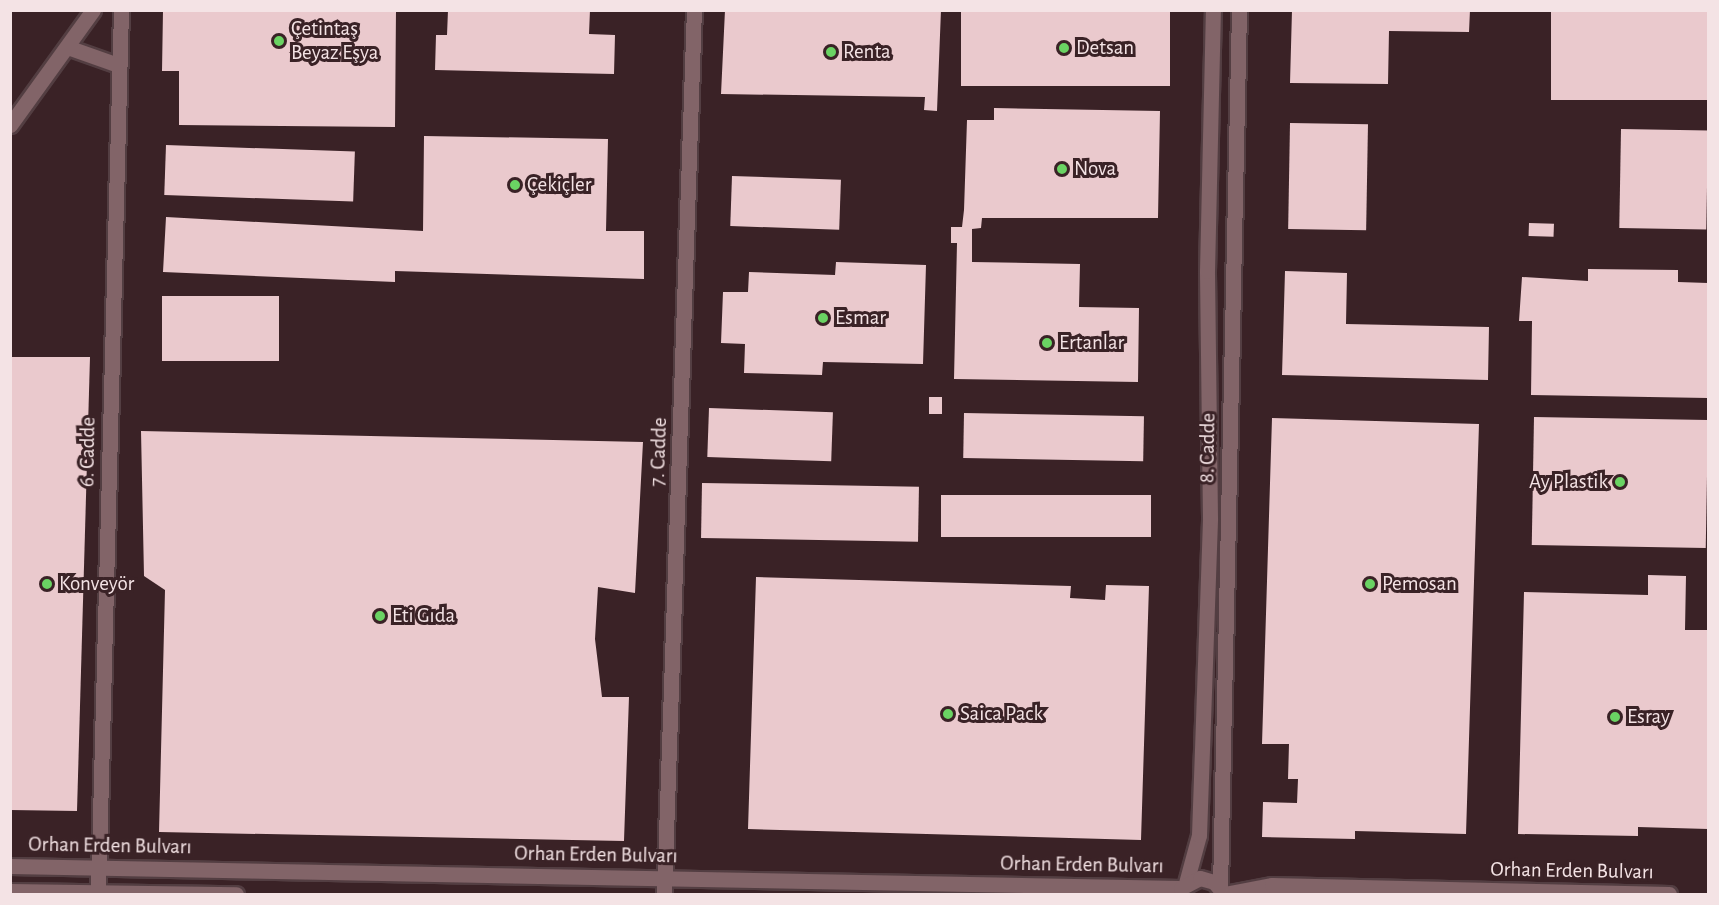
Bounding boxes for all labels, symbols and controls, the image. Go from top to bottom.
place label: Çetintaş Beyaz Eşya [291,16,378,66]
marker: Çetintaş Beyaz Eşya [272,34,286,48]
place label: Detsan [1076,35,1134,61]
place label: Renta [843,39,891,65]
marker: Detsan [1057,41,1071,55]
marker: Renta [824,45,838,59]
place label: Nova [1074,156,1116,182]
marker: Nova [1055,162,1069,176]
place label: Çekiçler [527,172,592,198]
marker: Çekiçler [508,178,522,192]
place label: Esmar [835,305,886,331]
marker: Esmar [816,311,830,325]
place label: Ertanlar [1059,330,1124,356]
marker: Ertanlar [1040,336,1054,350]
street label: 8. Cadde [1195,413,1221,483]
street label: 6. Cadde [75,417,101,487]
street label: 7. Cadde [645,417,673,487]
place label: Ay Plastik [1529,469,1608,495]
marker: Ay Plastik [1613,475,1627,489]
place label: Konveyör [59,571,134,597]
place label: Pemosan [1382,571,1457,597]
marker: Konveyör [40,577,54,591]
marker: Pemosan [1363,577,1377,591]
place label: Eti Gıda [392,603,455,629]
marker: Eti Gıda [373,609,387,623]
place label: Saica Pack [960,701,1043,727]
place label: Esray [1627,704,1670,730]
marker: Saica Pack [941,707,955,721]
marker: Esray [1608,710,1622,724]
street label: Orhan Erden Bulvarı [28,832,192,860]
street label: Orhan Erden Bulvarı [514,841,678,869]
street label: Orhan Erden Bulvarı [1000,851,1164,879]
street label: Orhan Erden Bulvarı [1490,857,1654,885]

